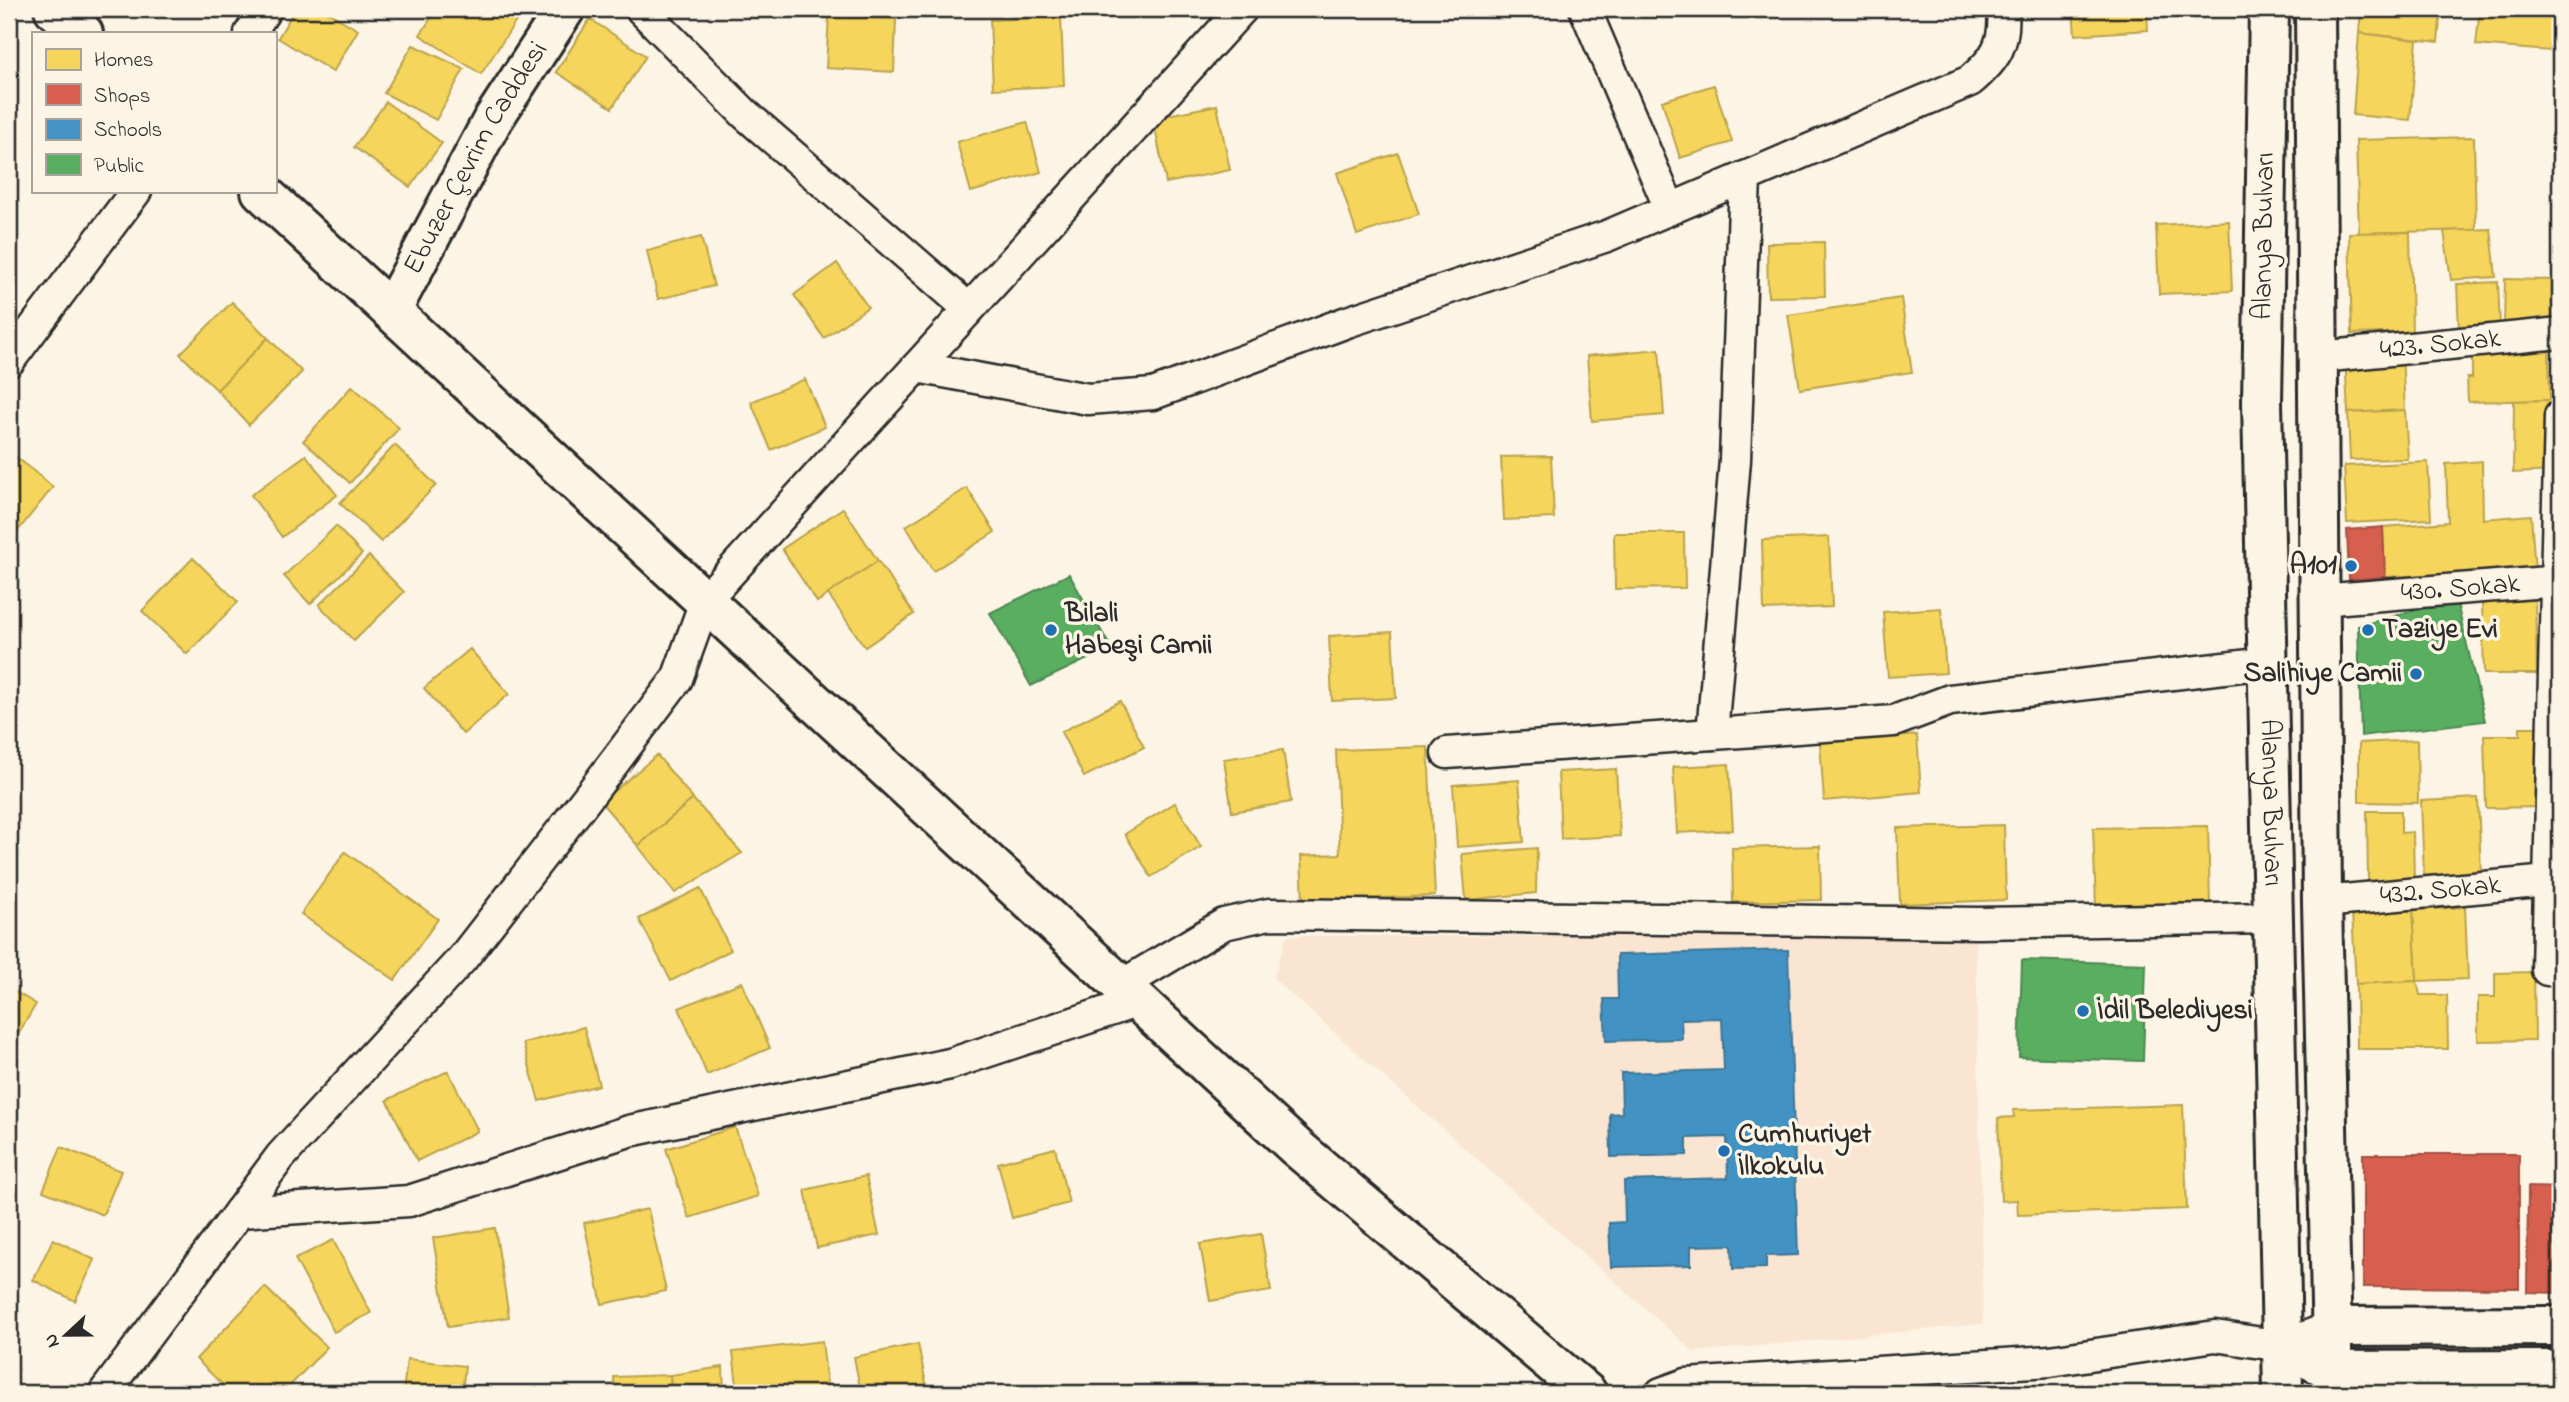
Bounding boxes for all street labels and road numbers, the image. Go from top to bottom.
street label: Ebuzer Çevrim Caddesi [393,33,559,282]
street label: Alanya Bulvarı [2243,152,2287,320]
street label: 423. Sokak [2378,318,2503,371]
street label: 430. Sokak [2399,564,2522,614]
street label: Alanya Bulvarı [2248,719,2293,887]
street label: 432. Sokak [2378,865,2503,917]

